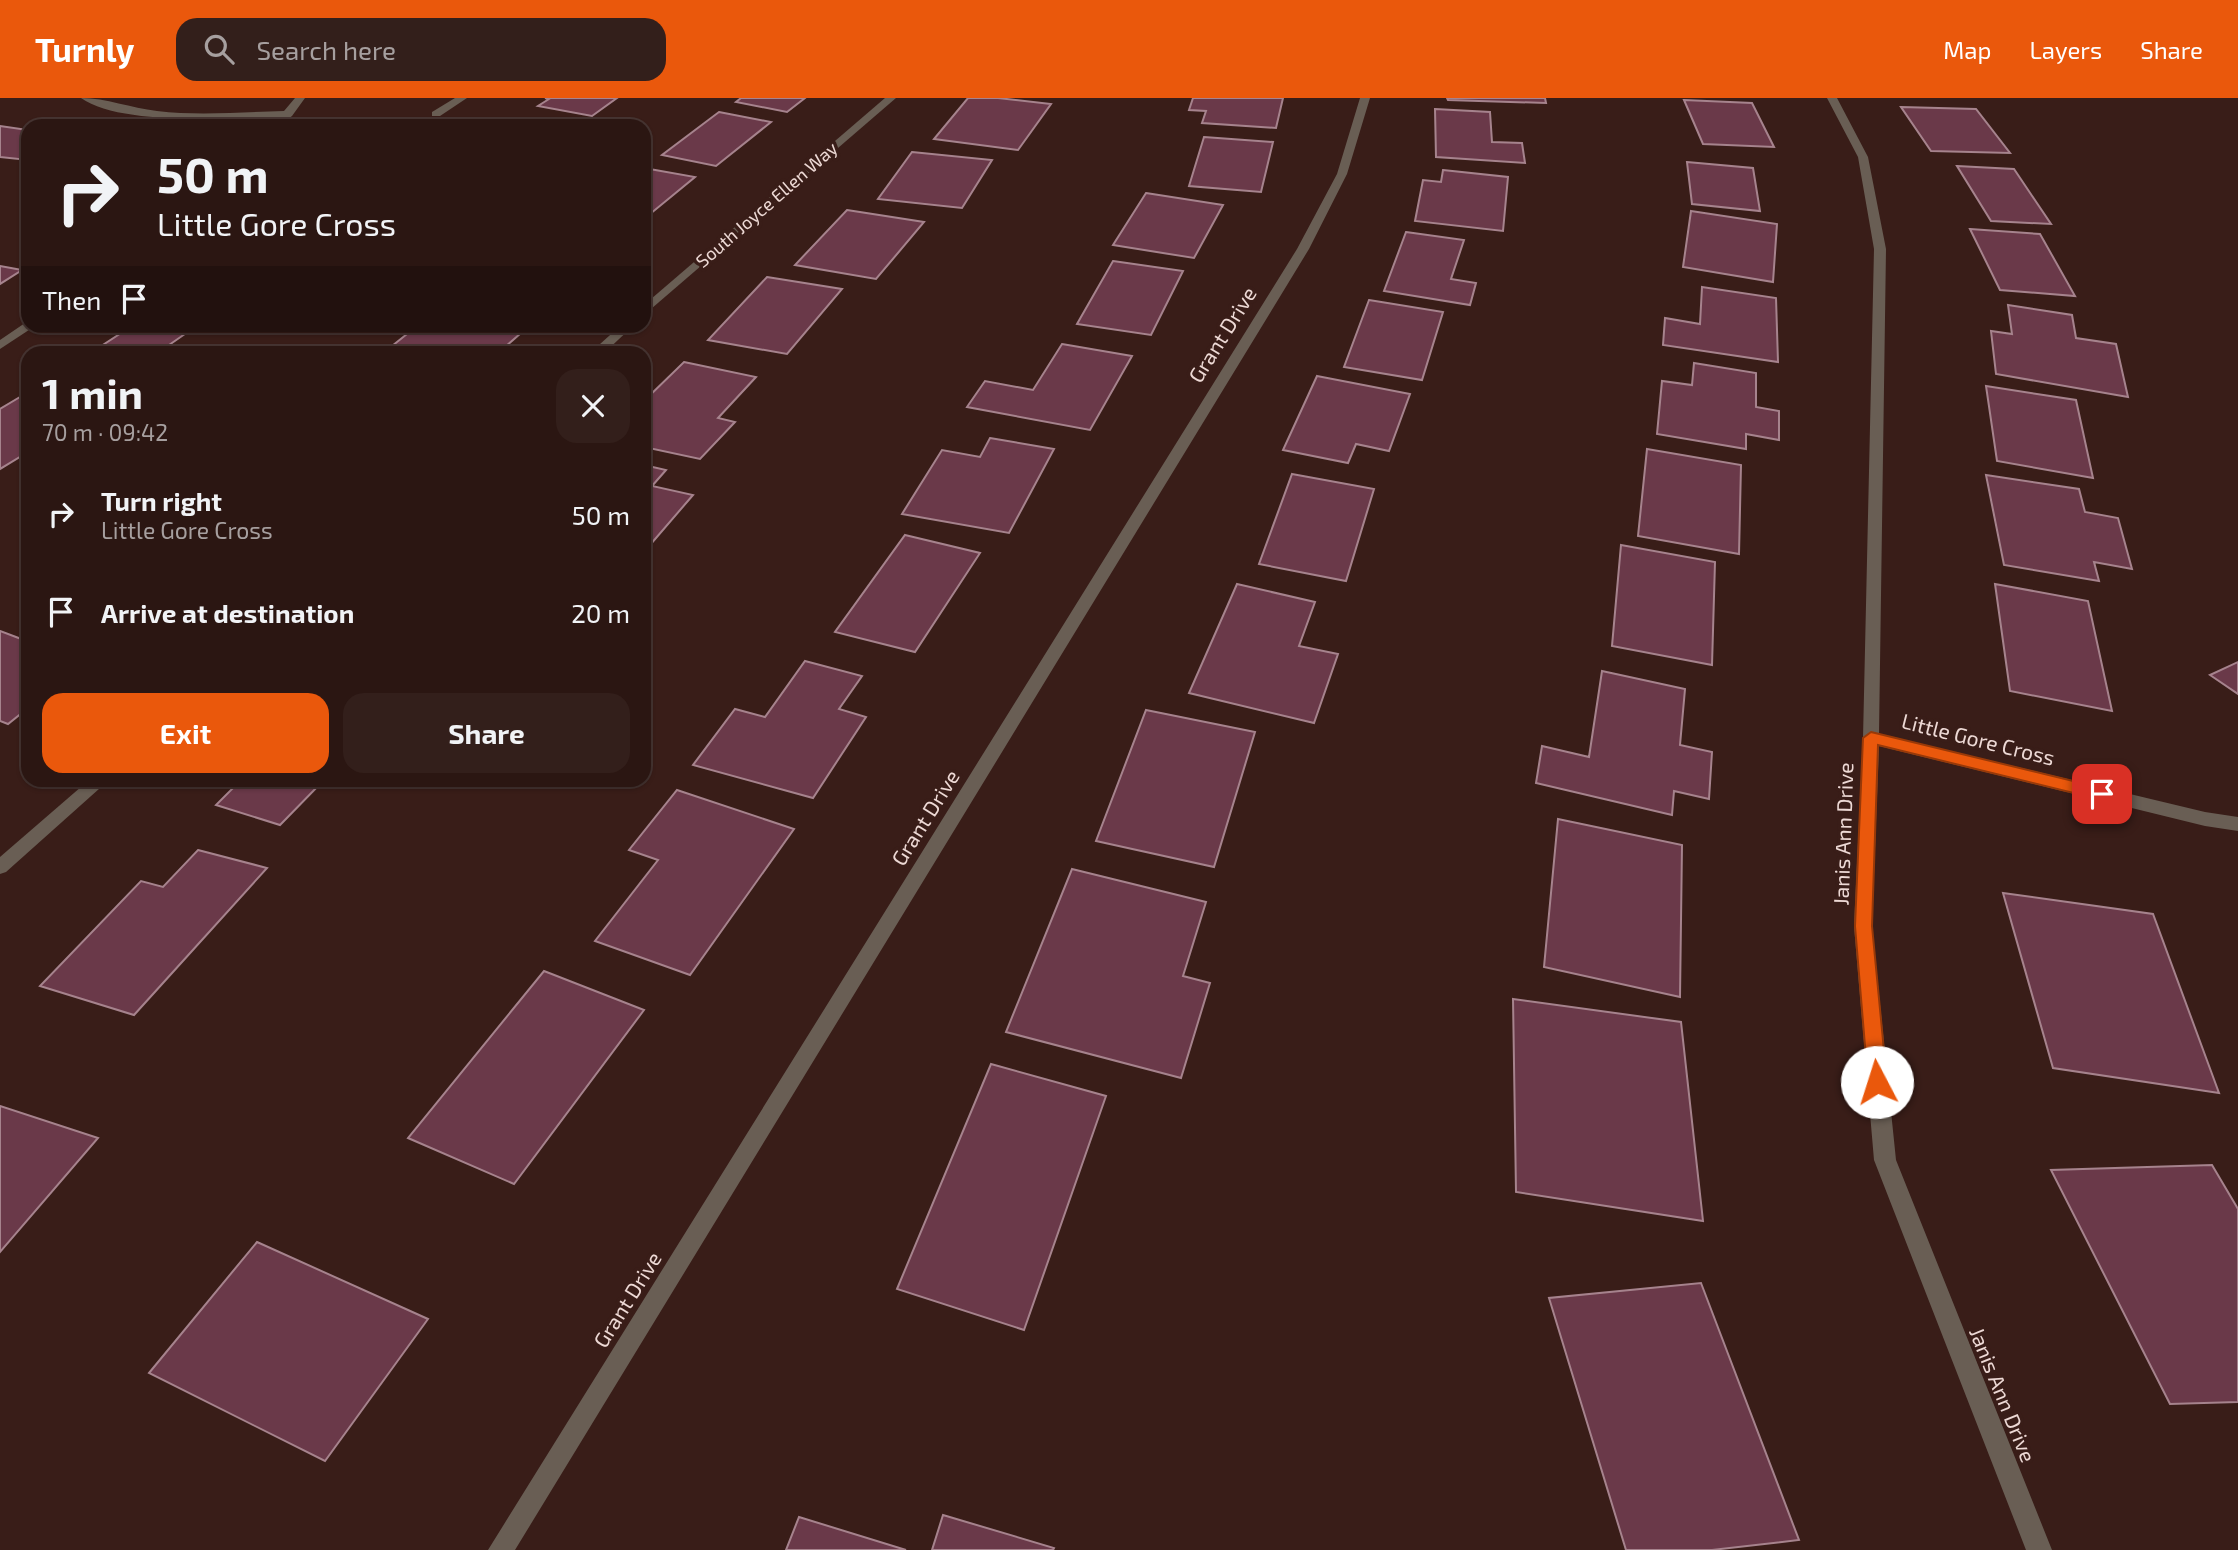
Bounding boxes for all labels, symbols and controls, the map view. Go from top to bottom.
search box [176,18,666,81]
text: Turnly [35,29,134,69]
icon: search [200,30,238,68]
text: Search here [256,34,396,65]
text: Map [1943,35,1991,64]
text: Layers [2029,35,2102,64]
text: Share [2140,35,2203,64]
street label: South Joyce Ellen Way [691,136,842,272]
text: 50 m [157,144,269,203]
icon: right [42,147,133,238]
text: Little Gore Cross [157,204,396,242]
icon: arrive [115,280,153,318]
street label: Grant Drive [1183,282,1261,387]
text: Then [42,284,101,315]
text: 1 min [42,367,143,417]
button: close [556,369,630,443]
text: 70 m · 09:42 [42,418,168,446]
text: Turn right [101,485,222,516]
icon: right [42,495,80,533]
text: 50 m [572,499,630,530]
text: Little Gore Cross [101,516,273,544]
icon: arrive [42,593,80,631]
text: Arrive at destination [101,597,354,628]
text: 20 m [571,597,630,628]
button: Exit [42,693,329,773]
button: Share [343,693,630,773]
street label: Little Gore Cross [1899,707,2057,770]
street label: Janis Ann Drive [1828,762,1857,906]
pin [2072,764,2132,824]
street label: Grant Drive [886,765,964,870]
icon: arrive [2083,775,2121,813]
position arrow [1840,1045,1914,1119]
street label: Grant Drive [588,1247,666,1352]
street label: Janis Ann Drive [1965,1323,2042,1465]

